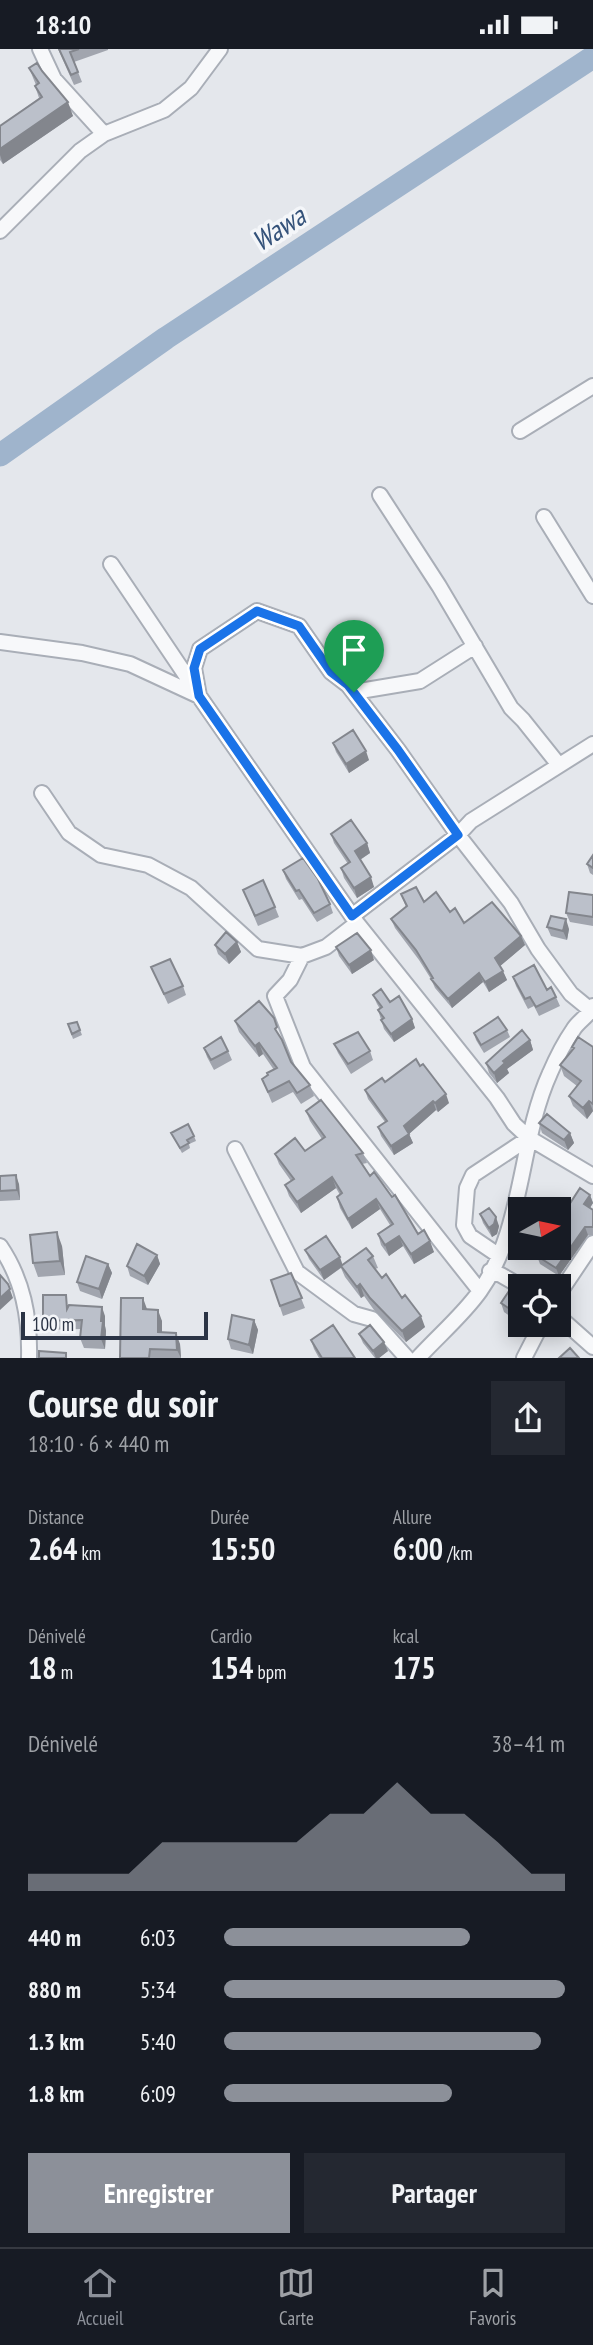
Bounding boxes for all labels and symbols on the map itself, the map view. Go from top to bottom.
water label: Wawa [244,196,313,259]
pin [324,620,384,692]
north arrow [508,1197,570,1260]
scale bar [21,1309,208,1341]

